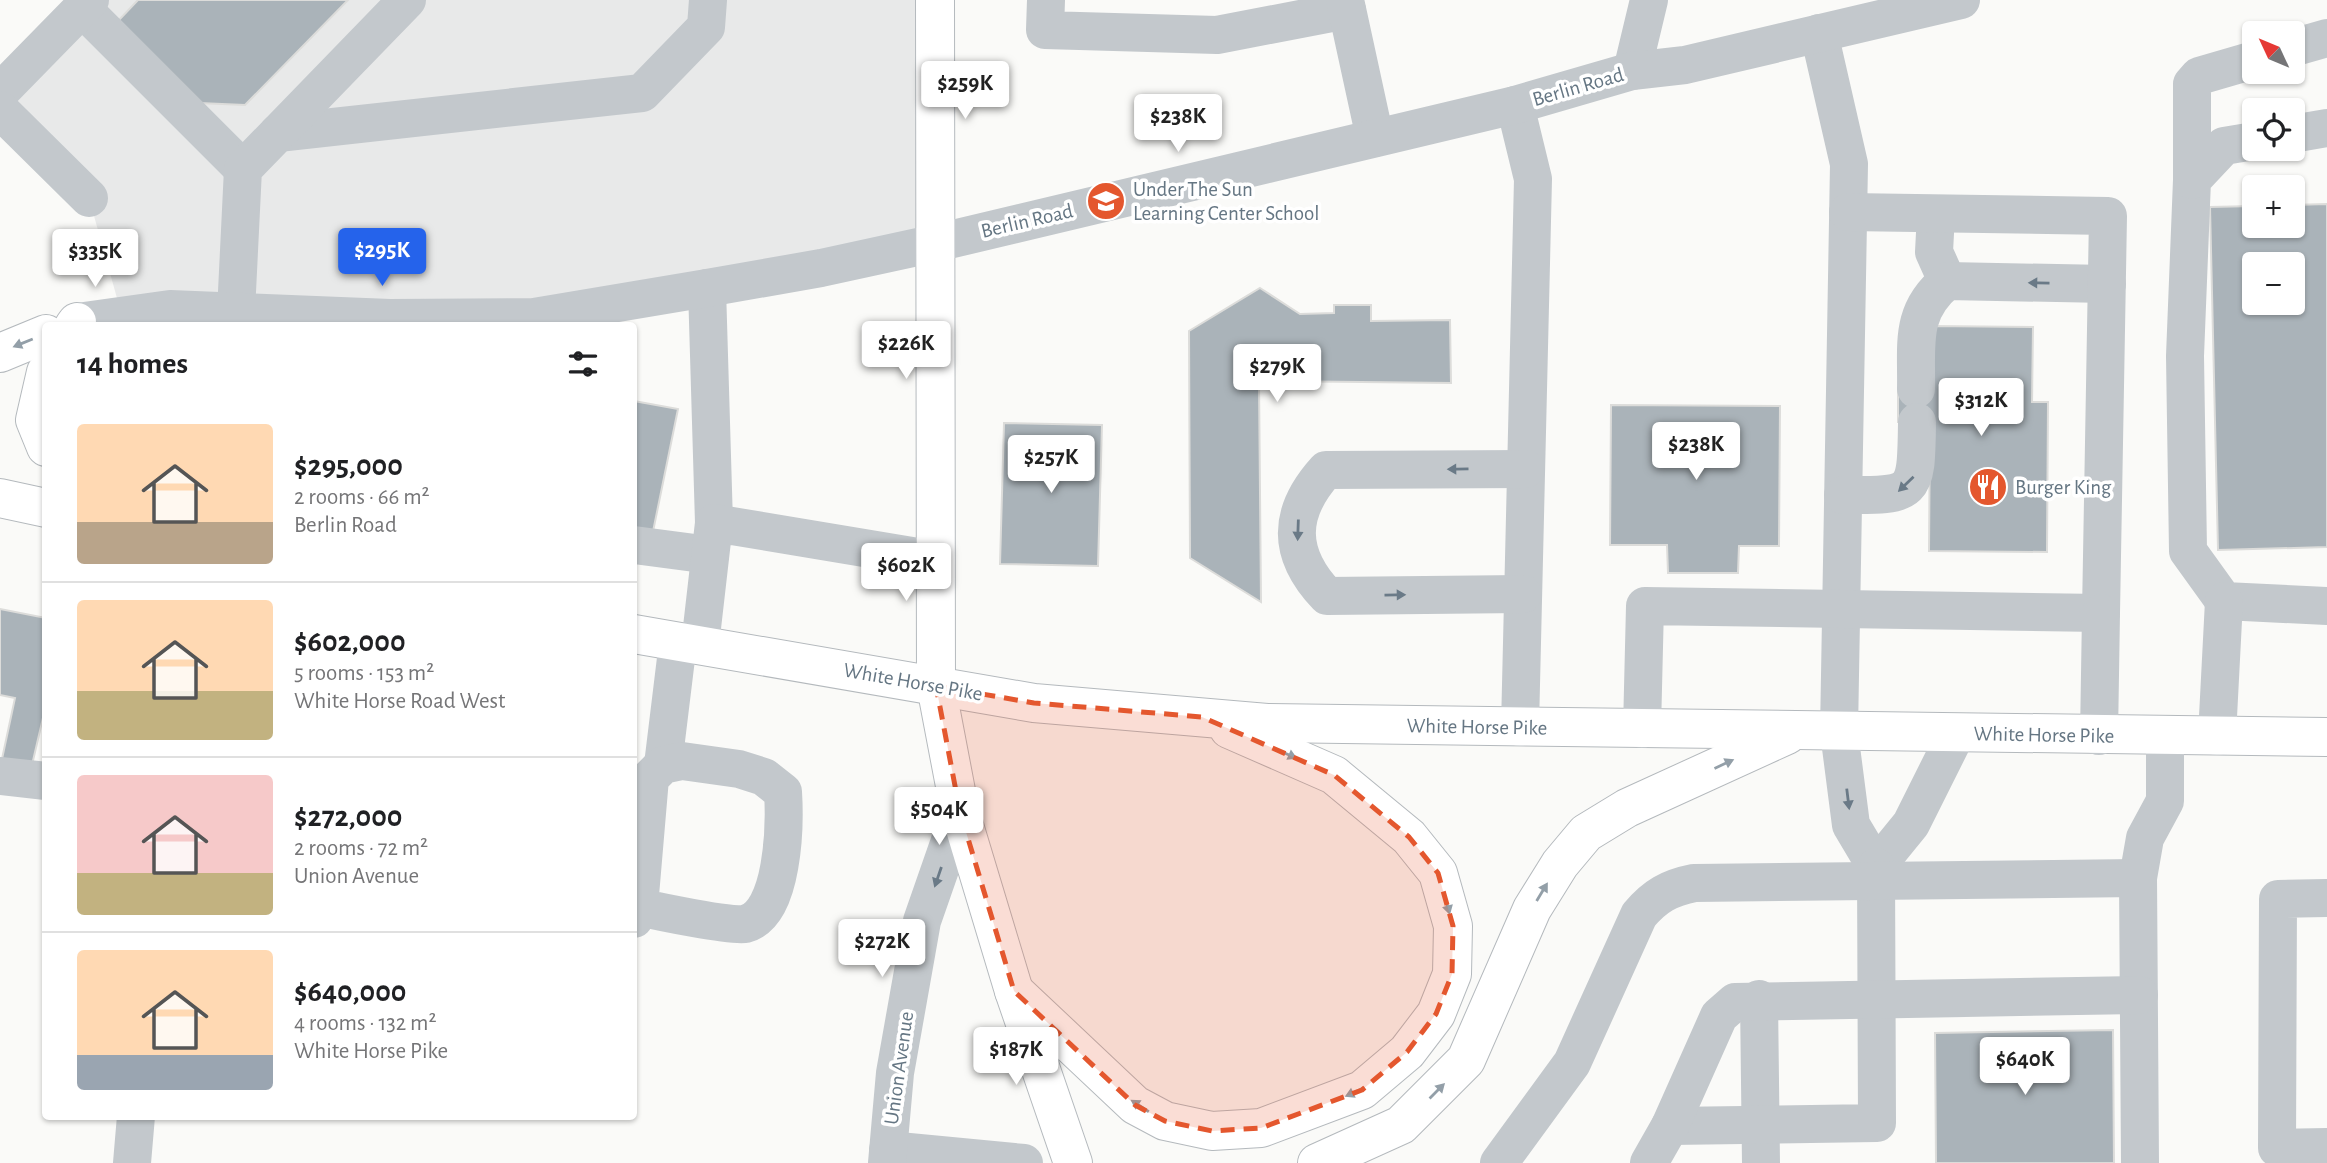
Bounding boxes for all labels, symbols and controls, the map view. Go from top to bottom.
north arrow [2242,21,2305,84]
map controls [2242,21,2305,315]
pin: $259K [916,61,1014,121]
street label: Berlin Road [1530,64,1626,110]
text: $259K [937,72,993,95]
pin: $238K [1129,94,1227,154]
button: locate [2242,98,2305,161]
text: $238K [1150,105,1206,128]
button: + [2242,175,2305,238]
place label: Under The Sun Learning Center School [1133,179,1320,224]
school or university icon: Under The Sun Learning Center School [1085,180,1127,222]
street label: Berlin Road [979,200,1075,242]
pin: $295K [333,229,431,288]
pin: $335K [46,230,144,289]
text: $295K [354,239,410,262]
text: $335K [68,240,122,263]
button: − [2242,252,2305,315]
one-way arrow [2027,277,2049,289]
pin: $226K [857,322,955,381]
text: $226K [878,332,934,355]
one-way arrow [12,338,33,349]
pin: $279K [1228,344,1326,404]
icon: filters [564,345,602,383]
text: 14 homes [77,349,188,379]
text: $279K [1249,355,1305,378]
pin: $312K [1932,378,2030,438]
text: $312K [1955,389,2007,412]
pin: $238K [1647,422,1745,482]
text: $238K [1668,433,1724,456]
pin: $257K [1002,435,1100,495]
text: $257K [1024,446,1078,469]
text: $295,000 [294,451,403,481]
icon: home [133,452,217,536]
one-way arrow [1446,463,1468,475]
restaurant icon: Burger King [1967,466,2009,508]
one-way arrow [1897,476,1914,493]
place label: Burger King [2015,477,2112,498]
text: 2 rooms · 66 m² [294,486,430,509]
text: Berlin Road [294,514,397,537]
one-way arrow [1292,519,1303,541]
pin: $602K [857,544,955,603]
text: $602K [877,554,935,577]
one-way arrow [1384,589,1406,601]
text: $602,000 [294,627,406,657]
icon: home [133,628,217,712]
street label: White Horse Pike [842,659,984,705]
text: 5 rooms · 153 m² [294,662,434,685]
text: White Horse Road West [294,690,505,713]
street label: White Horse Pike [1406,715,1548,739]
street label: White Horse Pike [1973,723,2115,747]
one-way arrow [1276,749,1297,760]
one-way arrow [1714,759,1734,770]
pin: $504K [890,788,988,847]
one-way arrow [1842,788,1853,810]
text: $504K [910,798,968,821]
text: $272,000 [294,802,402,832]
icon: home [133,803,217,887]
text: 2 rooms · 72 m² [294,837,428,860]
text: Union Avenue [294,865,419,888]
one-way arrow [932,866,943,887]
one-way arrow [1536,882,1549,902]
one-way arrow [1442,893,1453,915]
pin: $272K [833,920,931,979]
text: $272K [854,930,910,953]
text: $640,000 [294,977,406,1007]
icon: home [133,978,217,1062]
street label: Union Avenue [881,1010,917,1126]
text: 4 rooms · 132 m² [294,1012,436,1035]
pin: $187K [967,1028,1065,1087]
text: $187K [989,1038,1043,1061]
pin: $640K [1976,1038,2074,1097]
text: White Horse Pike [294,1040,448,1063]
text: $640K [1996,1048,2054,1071]
one-way arrow [1429,1083,1446,1100]
one-way arrow [1345,1085,1365,1097]
one-way arrow [1130,1100,1150,1113]

